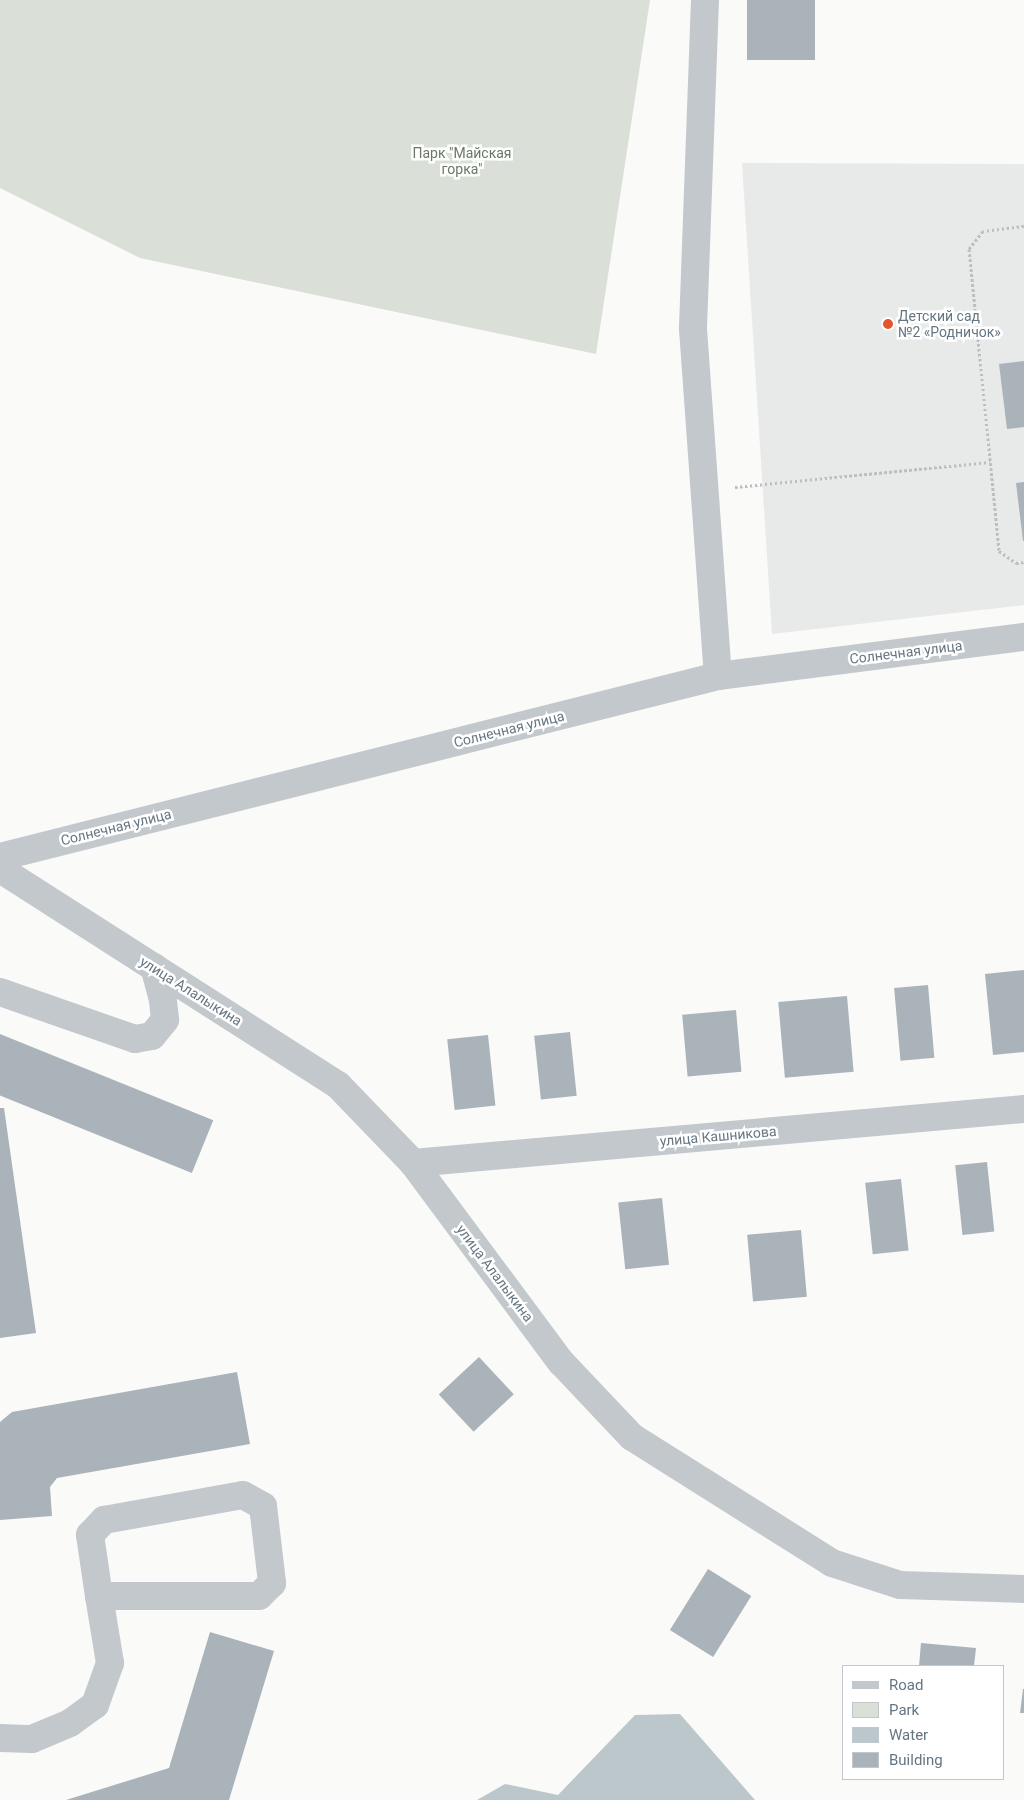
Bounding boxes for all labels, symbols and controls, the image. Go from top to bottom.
park label: Парк "Майская горка" [412,145,512,178]
place label: Детский сад №2 «Родничок» [898,308,1001,341]
marker: Детский сад №2 «Родничок» [882,318,894,330]
street label: Солнечная улица [849,637,963,667]
street label: Солнечная улица [452,707,566,751]
street label: Солнечная улица [59,805,173,849]
street label: улица Алалыкина [137,953,245,1029]
street label: улица Кашникова [659,1123,777,1149]
street label: улица Алалыкина [453,1221,537,1325]
legend [842,1665,1004,1780]
text: Road [889,1676,923,1694]
text: Park [889,1701,919,1719]
text: Water [889,1726,928,1744]
text: Building [889,1751,943,1769]

